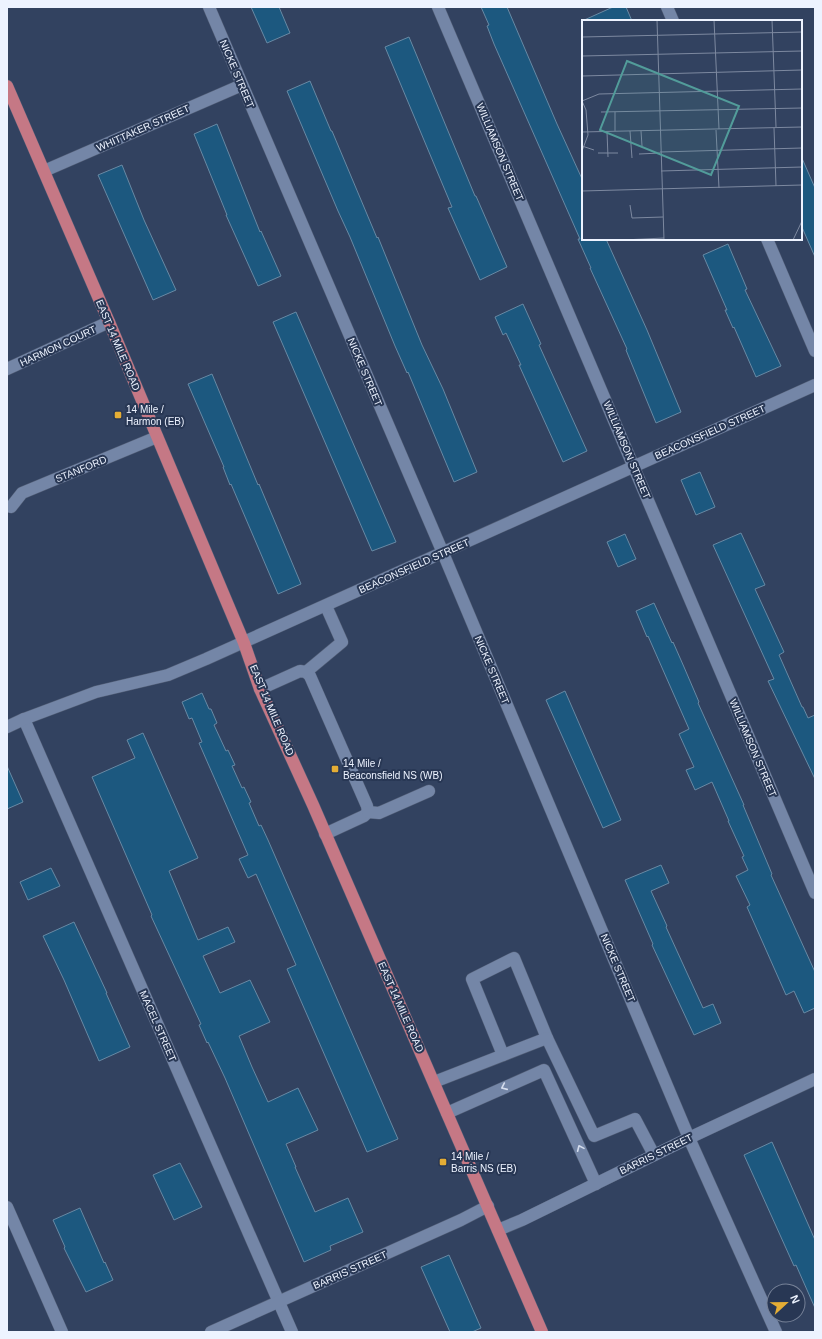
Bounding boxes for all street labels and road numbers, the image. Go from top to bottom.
street label: NICKE STREET [218,38,256,110]
street label: WILLIAMSON STREET [474,102,526,202]
street label: WHITTAKER STREET [95,103,191,153]
street label: EAST 14 MILE ROAD [94,298,142,392]
street label: HARMON COURT [18,324,98,368]
street label: NICKE STREET [346,336,384,408]
street label: WILLIAMSON STREET [601,400,653,500]
street label: BEACONSFIELD STREET [653,403,767,461]
street label: STANFORD [54,454,108,484]
street label: BEACONSFIELD STREET [357,537,471,595]
street label: NICKE STREET [473,634,511,706]
street label: EAST 14 MILE ROAD [248,663,296,757]
street label: WILLIAMSON STREET [727,698,779,798]
street label: NICKE STREET [599,932,637,1004]
street label: EAST 14 MILE ROAD [376,960,426,1054]
street label: MACEL STREET [137,989,179,1063]
street label: BARRIS STREET [618,1132,694,1176]
street label: BARRIS STREET [311,1249,389,1291]

